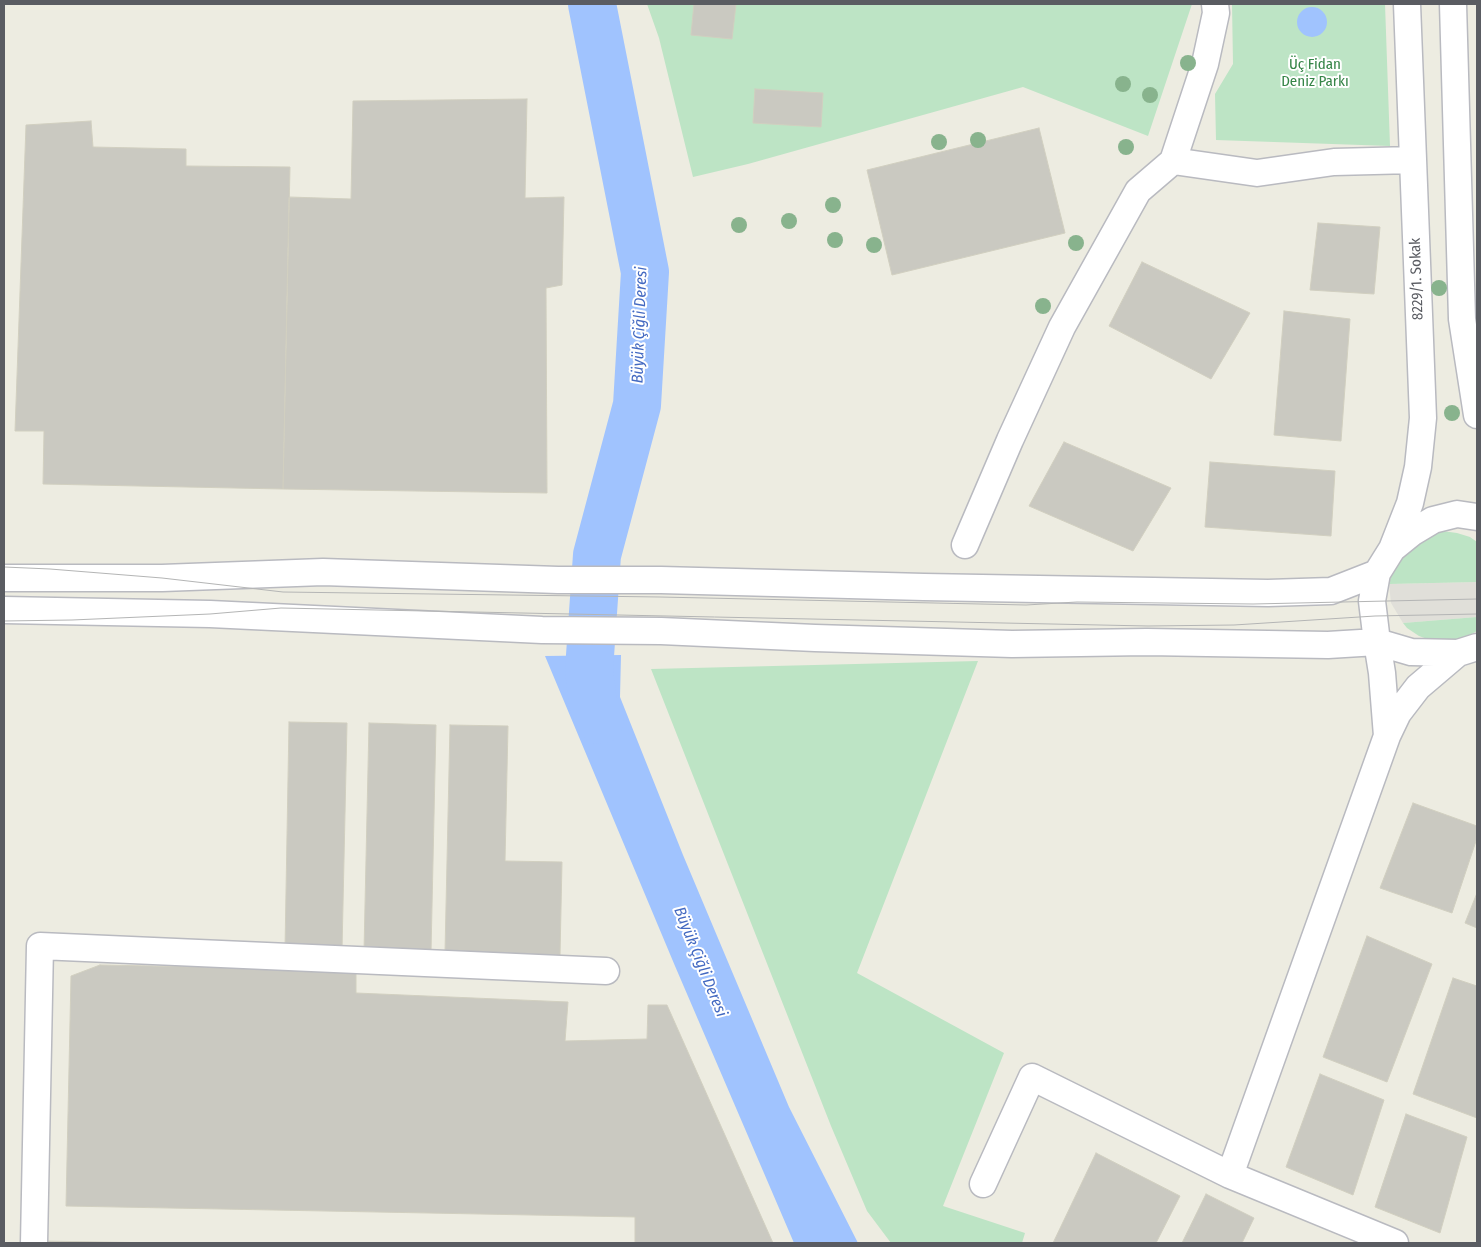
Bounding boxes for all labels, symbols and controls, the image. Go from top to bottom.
park label: Üç Fidan Deniz Parkı [1281,56,1349,91]
street label: 8229/1. Sokak [1407,238,1427,320]
water label: Büyük Çiğli Deresi [628,266,652,384]
water label: Büyük Çiğli Deresi [669,904,731,1020]

